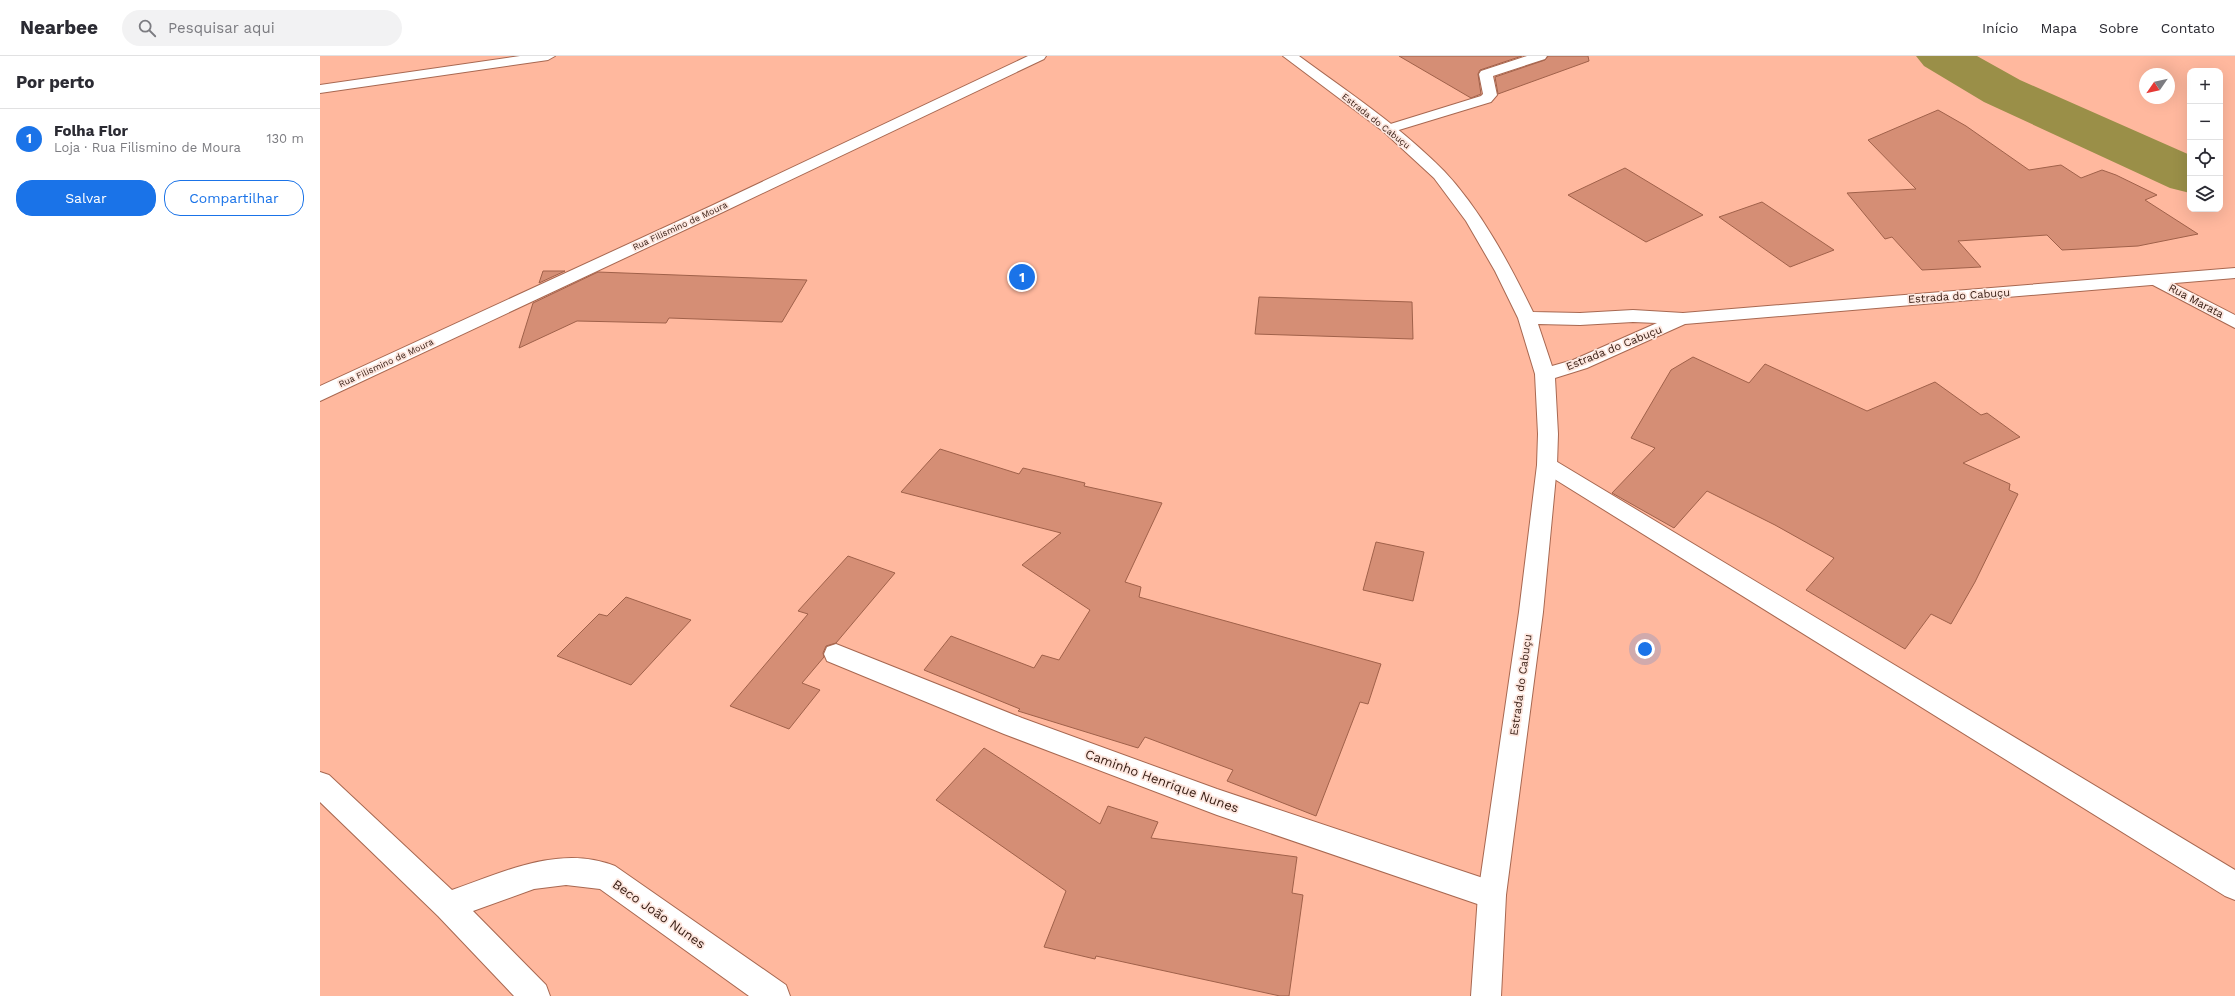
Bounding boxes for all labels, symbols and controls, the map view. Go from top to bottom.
search box [122,10,402,46]
text: Nearbee [20,16,98,39]
icon: search [136,17,158,39]
text: Pesquisar aqui [168,19,275,37]
text: Início [1982,20,2018,36]
text: Mapa [2040,20,2077,36]
text: Sobre [2099,20,2139,36]
text: Contato [2161,20,2215,36]
north arrow [2139,68,2175,104]
map controls [2187,68,2223,212]
button: + [2187,68,2223,104]
text: Por perto [16,72,94,92]
street label: Estrada do Cabuçu [1340,91,1412,151]
button: − [2187,104,2223,140]
text: Folha Flor [54,122,128,140]
text: 1 [26,131,32,146]
text: 130 m [266,131,304,146]
text: Loja · Rua Filismino de Moura [54,140,241,155]
button: locate [2187,140,2223,176]
button: layers [2187,176,2223,212]
button: Salvar [16,180,156,216]
button: Compartilhar [164,180,304,216]
street label: Rua Filismino de Moura [631,200,729,252]
pin: 1 [1009,262,1035,292]
street label: Rua Marata [2166,281,2226,321]
street label: Estrada do Cabuçu [1908,286,2010,306]
street label: Estrada do Cabuçu [1564,323,1664,373]
street label: Rua Filismino de Moura [337,337,435,389]
street label: Estrada do Cabuçu [1507,633,1535,737]
your location [1635,639,1655,659]
street label: Caminho Henrique Nunes [1083,746,1241,816]
street label: Beco João Nunes [610,876,708,952]

